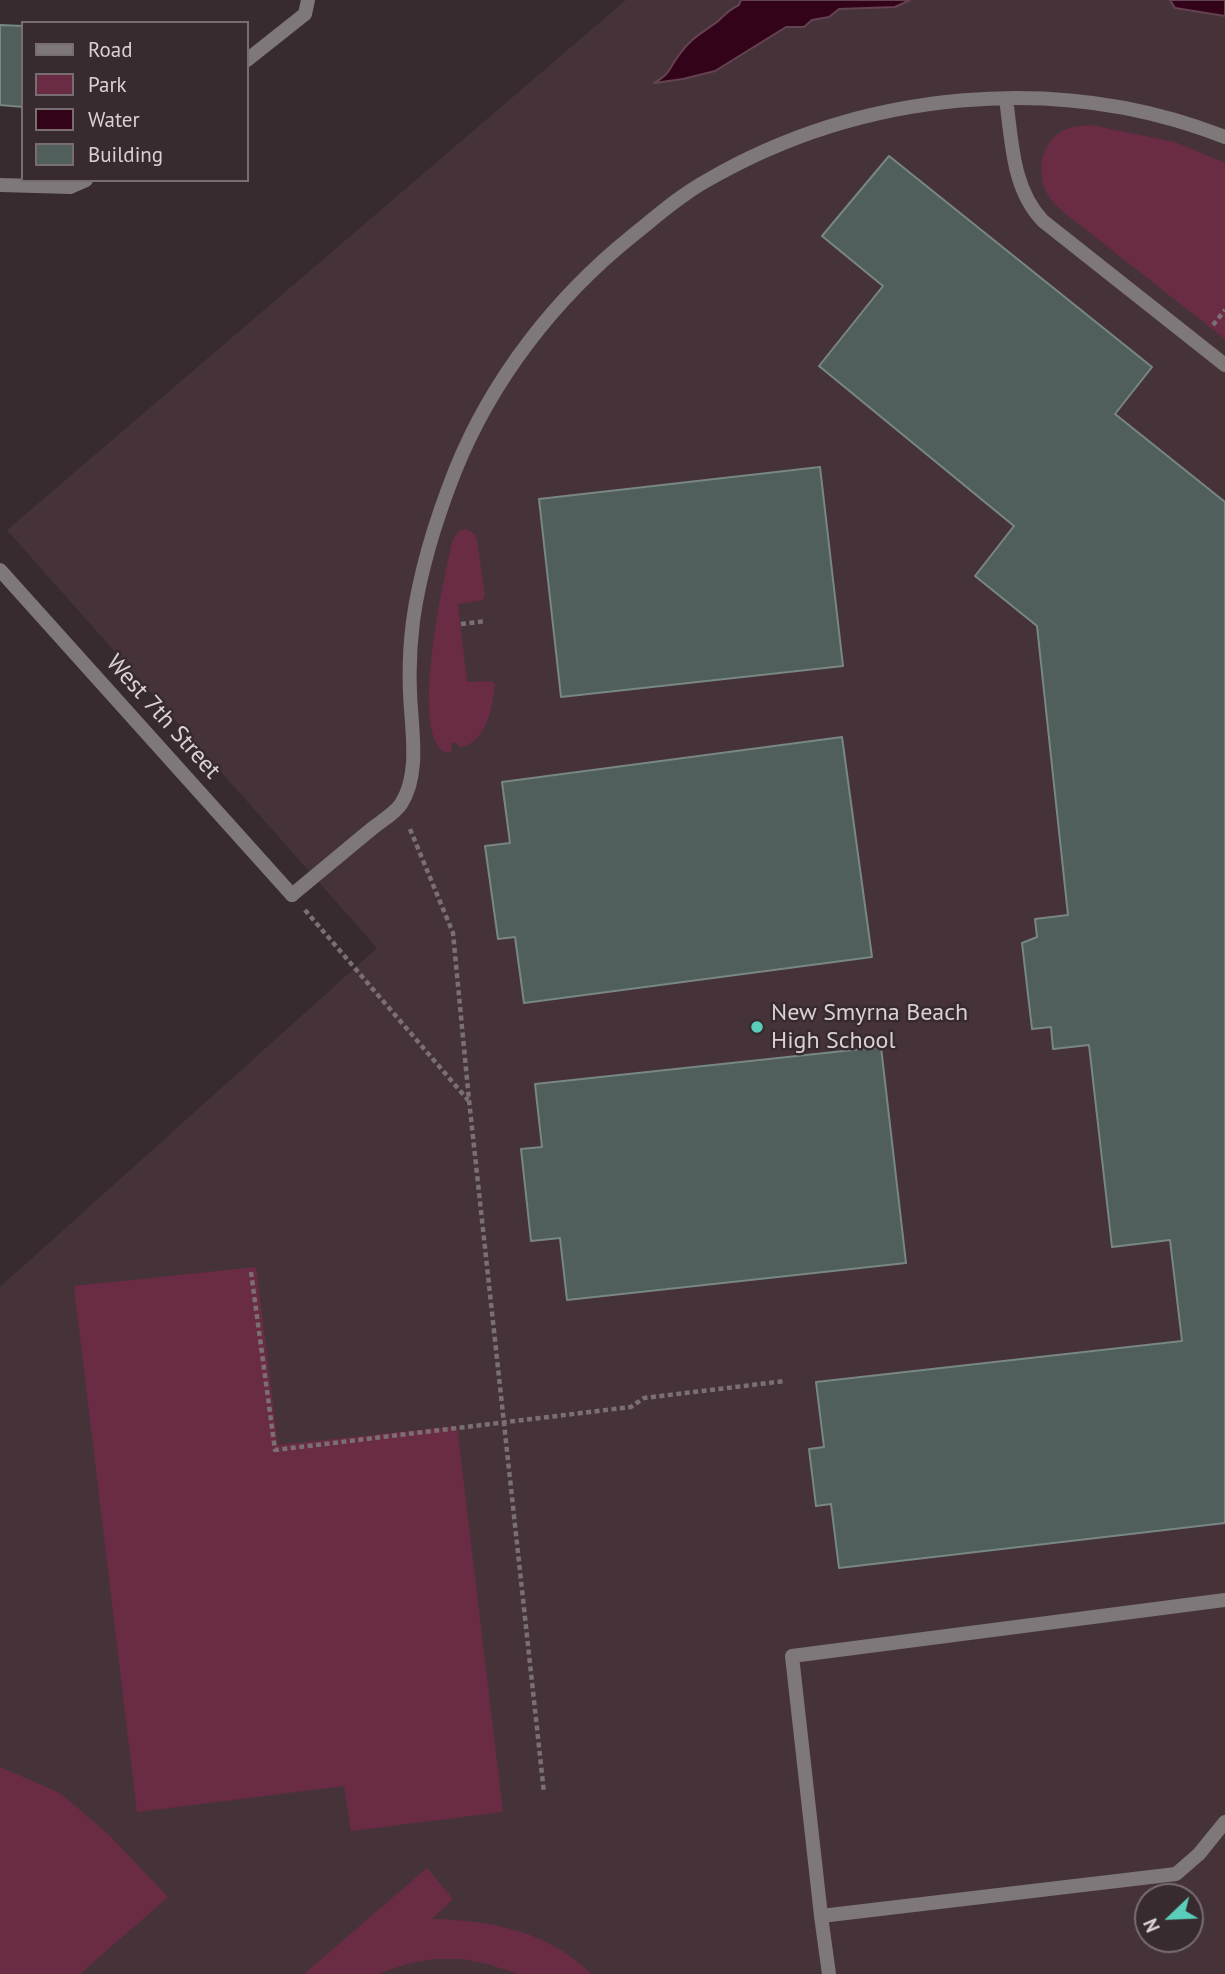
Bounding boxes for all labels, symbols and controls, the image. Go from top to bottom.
legend [21,21,248,182]
text: Road [88,36,132,63]
text: Park [88,71,127,98]
text: Water [88,106,140,133]
text: Building [88,141,163,168]
street label: West 7th Street [100,649,226,785]
place label: New Smyrna Beach High School [771,999,968,1055]
marker: New Smyrna Beach High School [749,1019,765,1035]
north arrow [1134,1883,1204,1953]
text: N [1138,1915,1165,1936]

